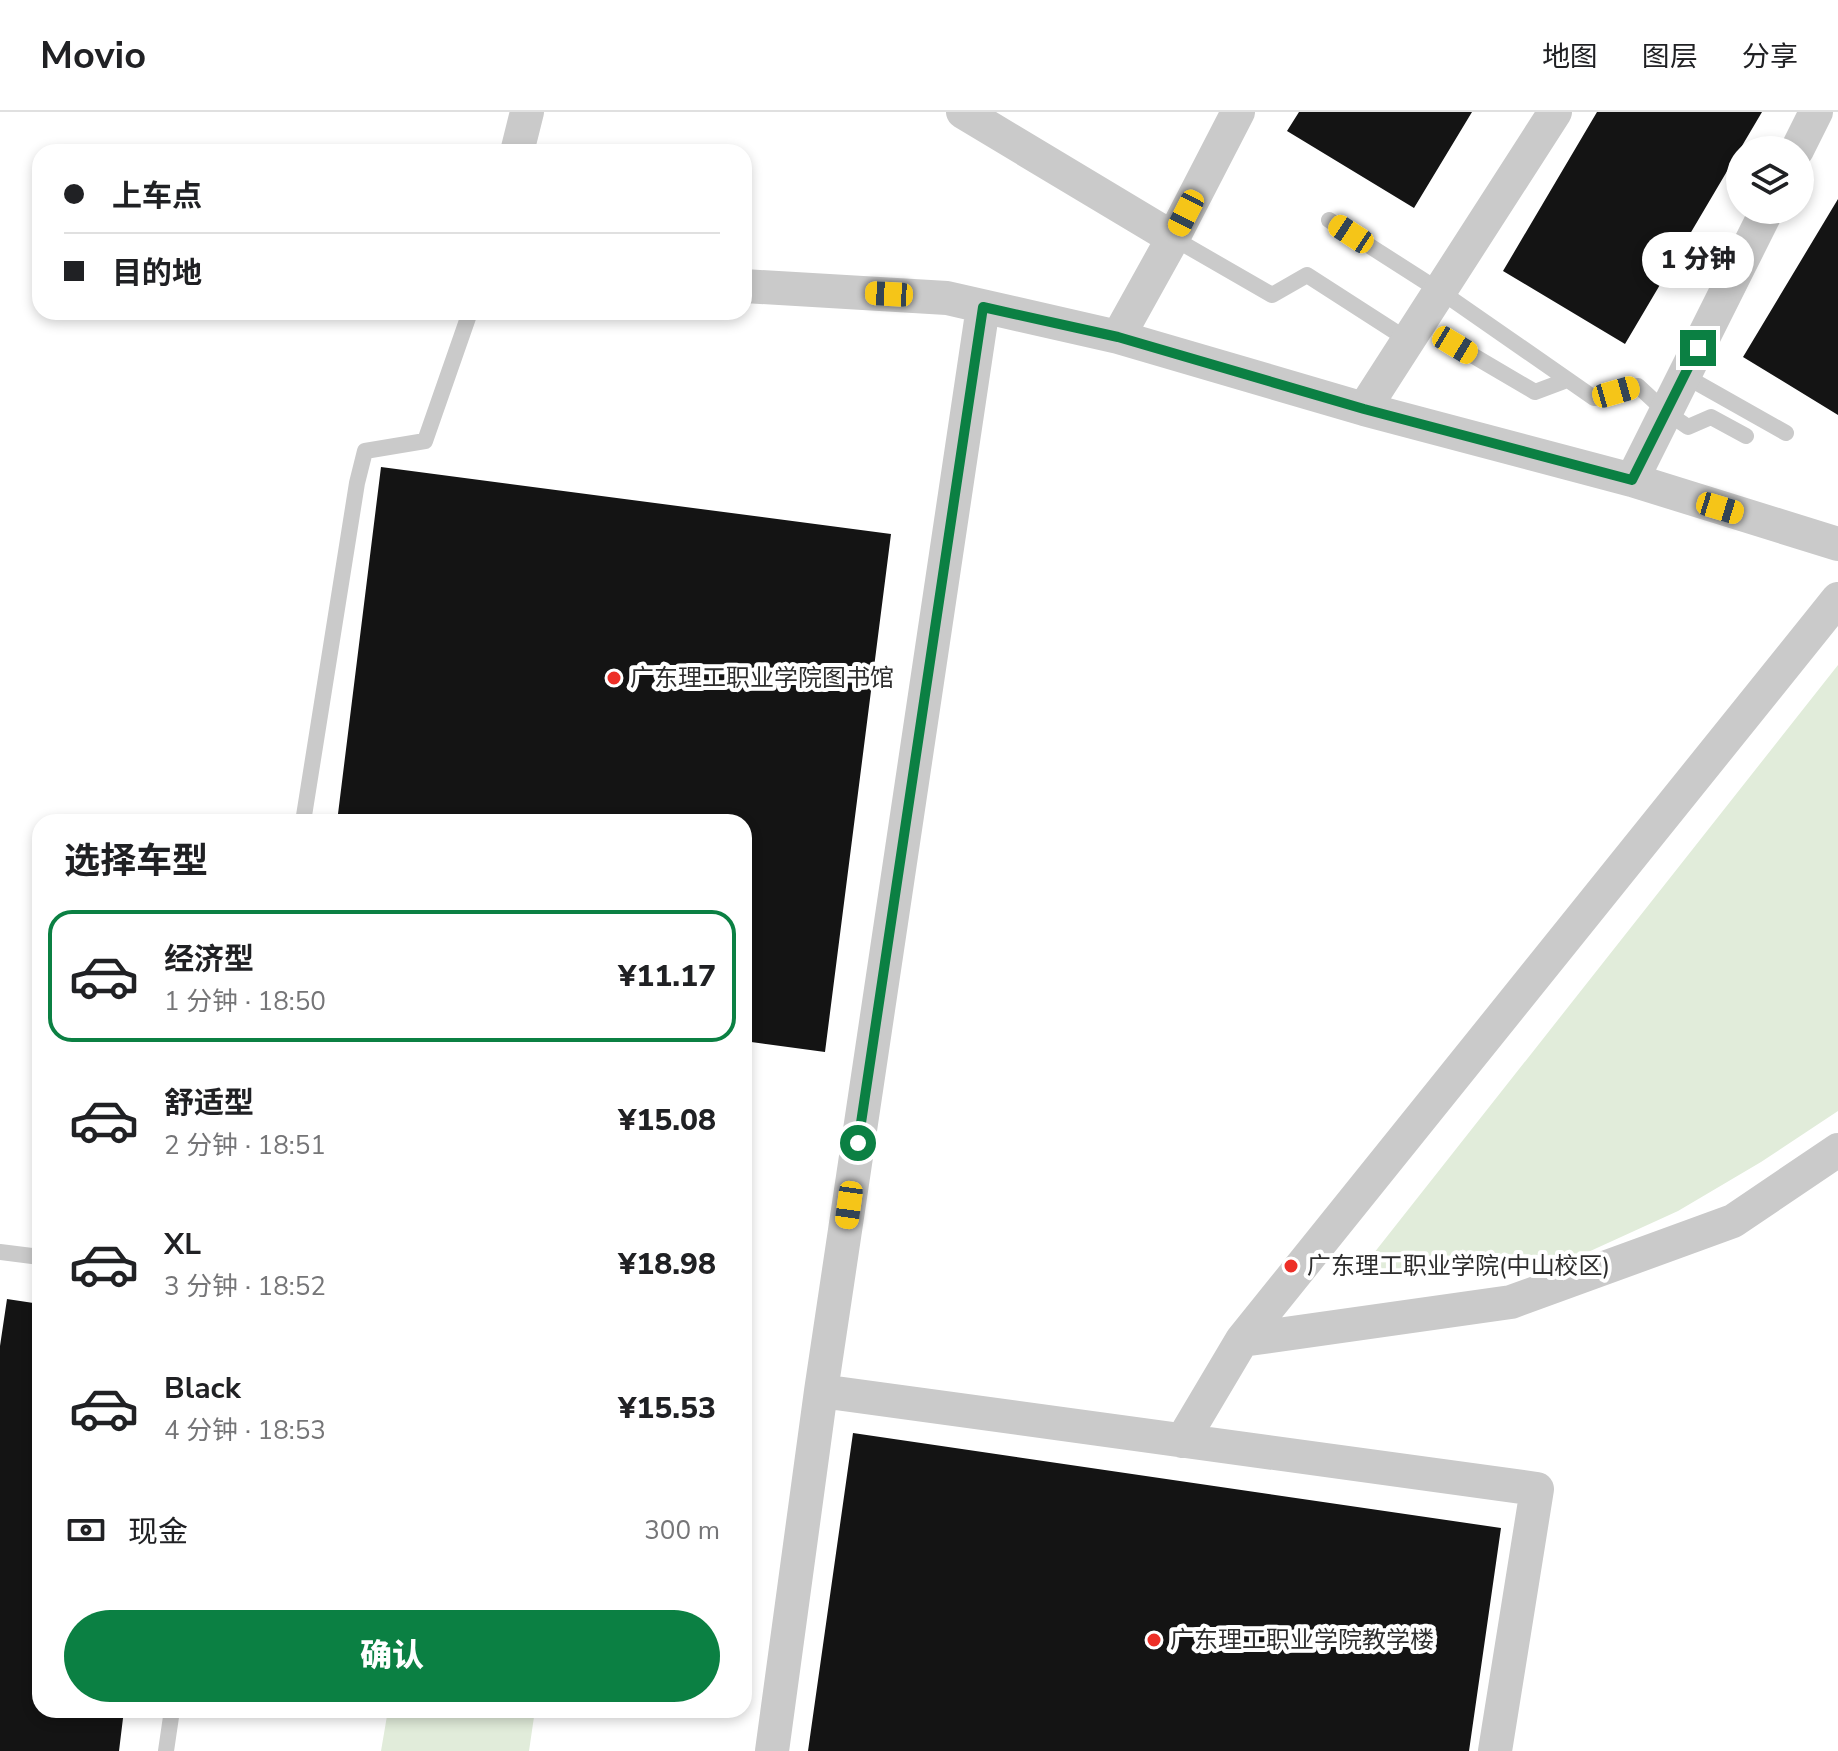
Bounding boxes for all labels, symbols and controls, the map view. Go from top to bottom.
text: Movio [40,30,146,81]
text: 地图 [1542,38,1598,76]
text: 图层 [1642,38,1698,76]
text: 分享 [1742,38,1798,76]
map controls [1726,136,1814,224]
button: layers [1726,136,1814,224]
text: 上车点 [112,176,202,217]
car [1164,186,1208,240]
car [1324,211,1378,257]
callout: 1 分钟 [1642,232,1754,288]
text: 1 分钟 [1661,242,1735,277]
text: 目的地 [112,253,202,294]
car [864,281,914,307]
car [1428,322,1482,368]
route end [1680,330,1716,366]
car [1590,374,1642,410]
car [1694,490,1746,526]
place label: 广东理工职业学院图书馆 [630,662,894,694]
marker: 广东理工职业学院图书馆 [605,669,623,687]
text: 选择车型 [64,837,208,886]
text: 经济型 [164,939,254,980]
icon: car [68,940,140,1012]
text: ¥11.17 [618,956,716,997]
text: 1 分钟 · 18:50 [164,984,326,1019]
text: 舒适型 [164,1083,254,1124]
icon: car [68,1084,140,1156]
text: ¥15.08 [618,1100,716,1141]
route start [840,1125,876,1161]
text: 2 分钟 · 18:51 [164,1128,326,1163]
car [834,1180,864,1230]
text: XL [164,1224,201,1265]
icon: car [68,1228,140,1300]
text: ¥18.98 [618,1244,716,1285]
place label: 广东理工职业学院(中山校区) [1307,1250,1610,1282]
marker: 广东理工职业学院(中山校区) [1282,1257,1300,1275]
text: 3 分钟 · 18:52 [164,1269,326,1304]
text: Black [164,1368,241,1409]
icon: car [68,1372,140,1444]
text: ¥15.53 [618,1388,716,1429]
text: 4 分钟 · 18:53 [164,1413,326,1448]
icon: cash [64,1508,108,1552]
text: 现金 [128,1512,188,1553]
text: 300 m [644,1513,720,1548]
button: 确认 [64,1610,720,1702]
place label: 广东理工职业学院教学楼 [1170,1624,1434,1656]
marker: 广东理工职业学院教学楼 [1145,1631,1163,1649]

